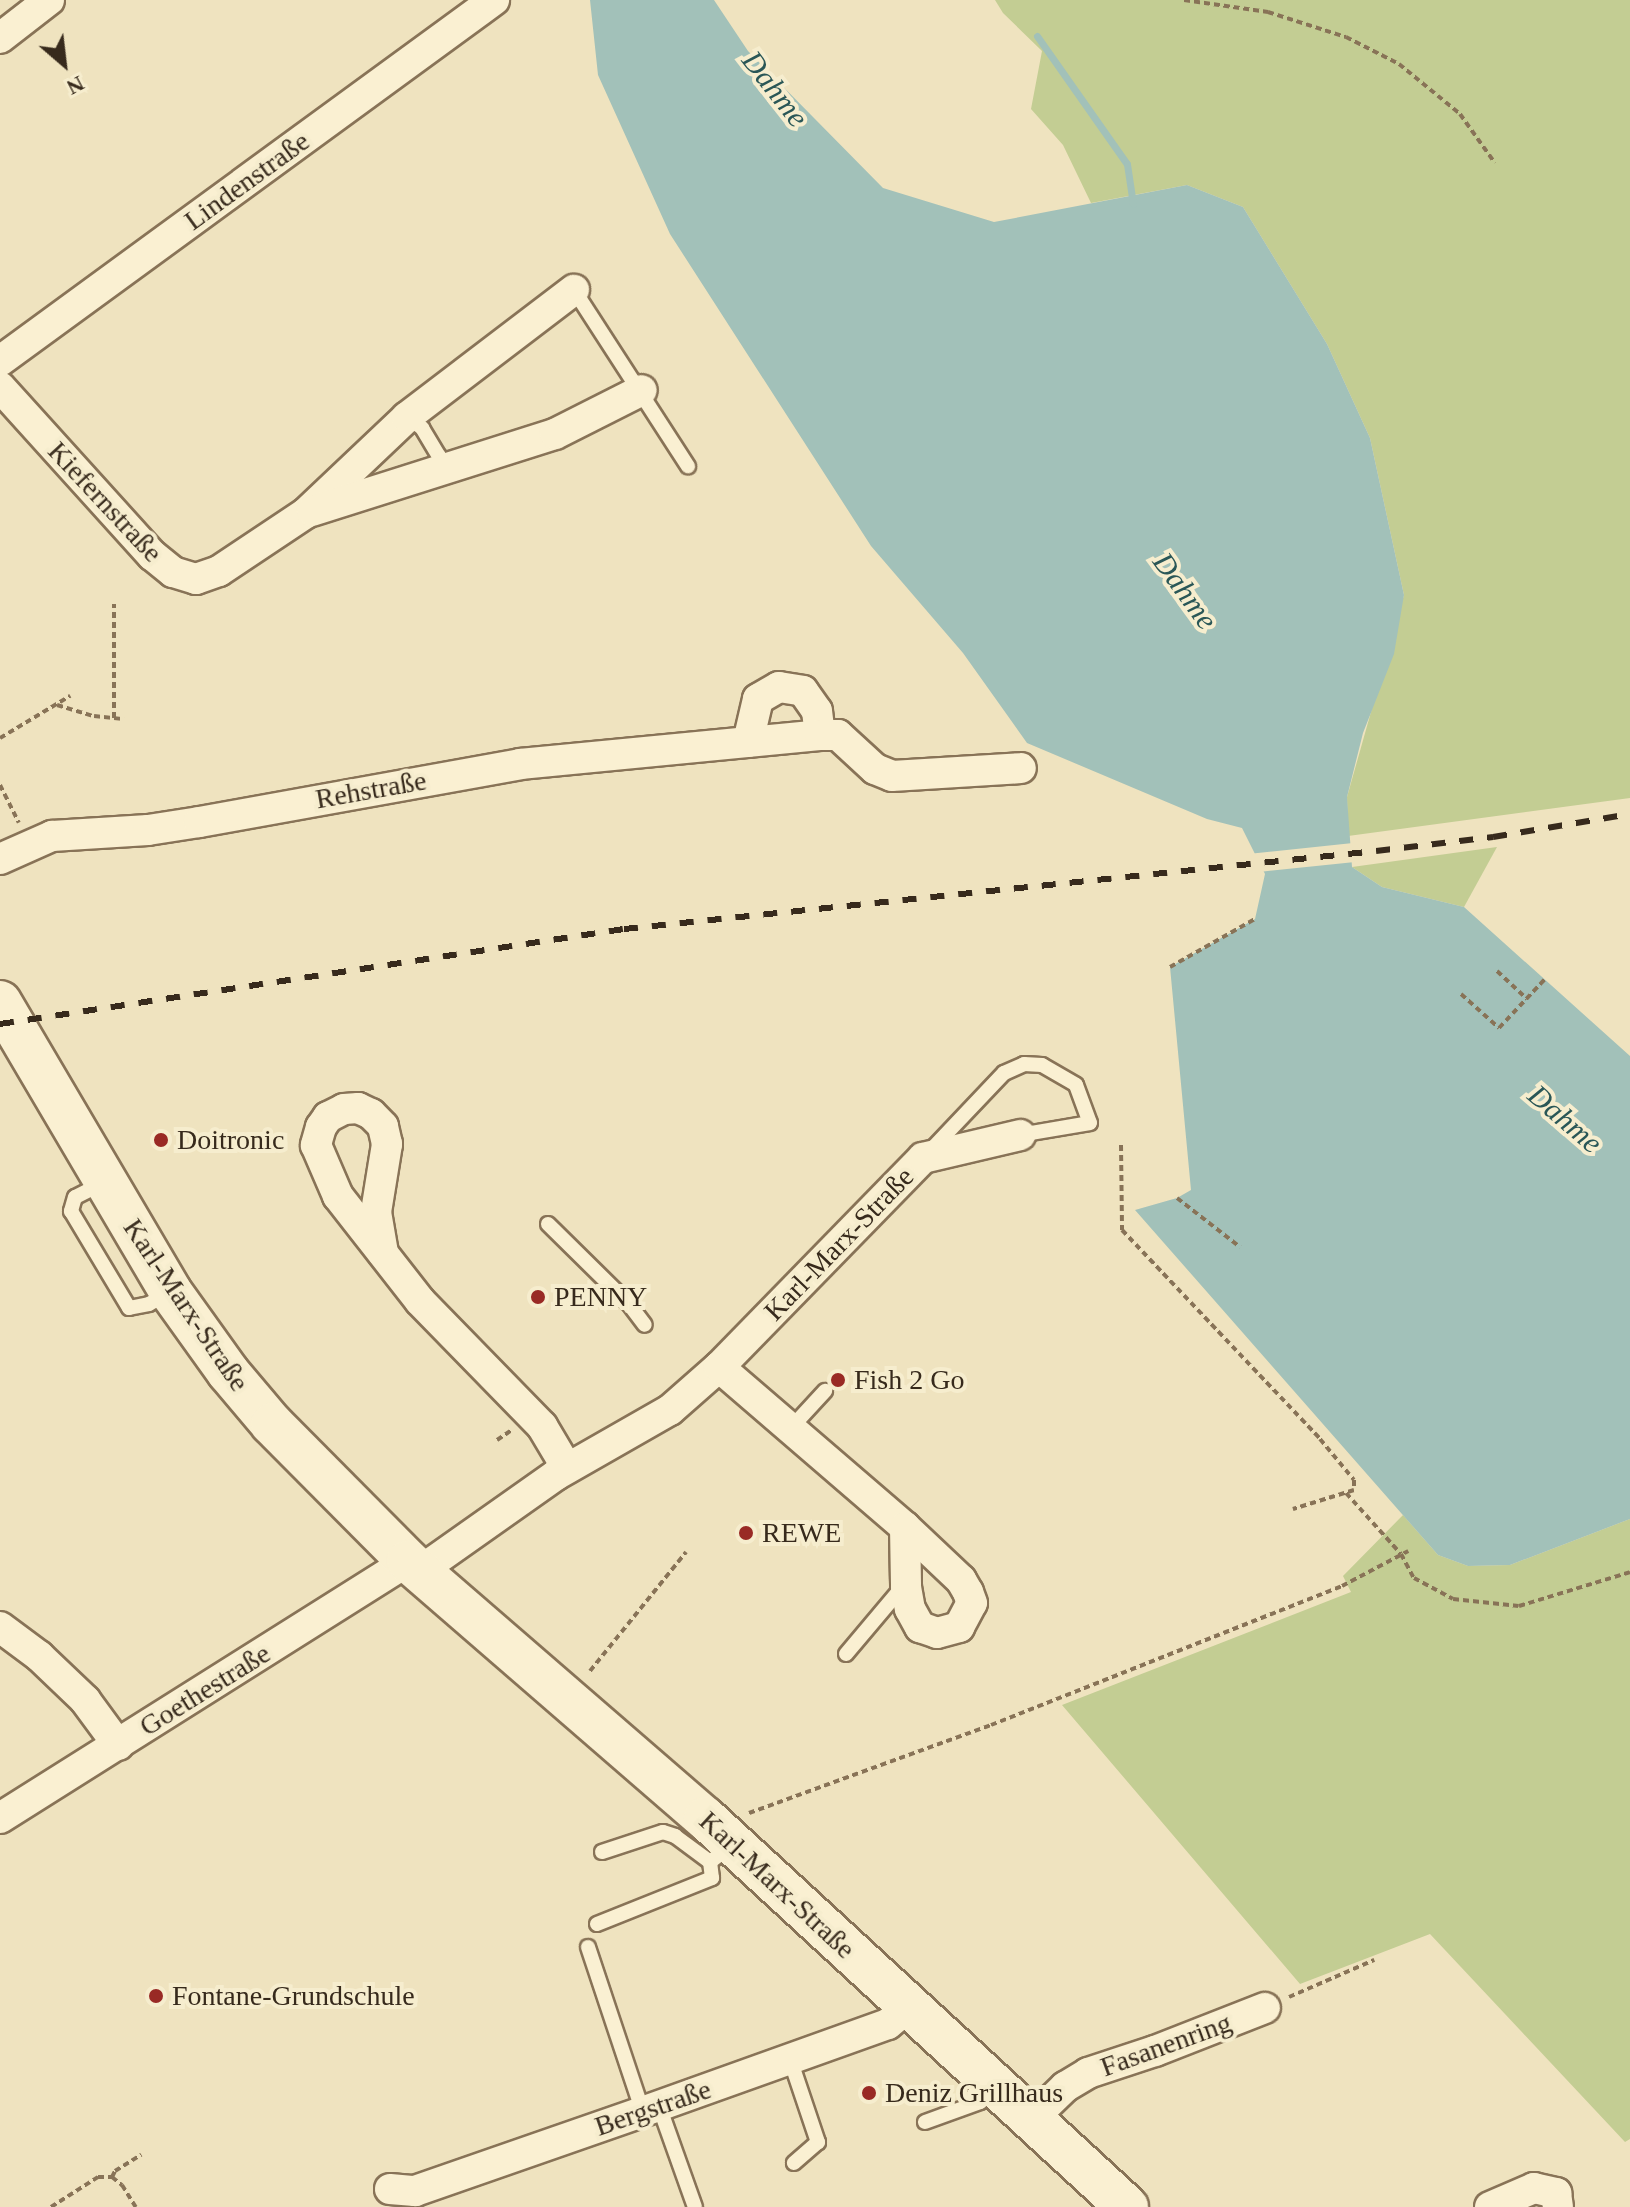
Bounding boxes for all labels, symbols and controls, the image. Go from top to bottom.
north arrow [24,24,104,104]
water label: Dahme [734,44,816,134]
text: N [63,71,88,100]
street label: Lindenstraße [178,124,316,238]
street label: Kiefernstraße [41,435,169,569]
water label: Dahme [1145,545,1225,637]
street label: Rehstraße [313,764,429,816]
water label: Dahme [1520,1077,1610,1161]
place label: Doitronic [177,1123,284,1157]
marker: Doitronic [152,1131,170,1149]
street label: Karl-Marx-Straße [757,1160,921,1328]
street label: Karl-Marx-Straße [116,1212,256,1398]
place label: PENNY [554,1280,647,1314]
marker: PENNY [529,1288,547,1306]
place label: Fish 2 Go [854,1363,964,1397]
marker: Fish 2 Go [829,1371,847,1389]
place label: REWE [762,1516,841,1550]
marker: REWE [737,1524,755,1542]
street label: Goethestraße [133,1637,277,1743]
street label: Karl-Marx-Straße [692,1804,862,1966]
place label: Fontane-Grundschule [172,1979,415,2013]
marker: Fontane-Grundschule [147,1987,165,2005]
street label: Fasanenring [1096,2006,1236,2084]
street label: Bergstraße [590,2072,716,2144]
place label: Deniz Grillhaus [885,2076,1063,2110]
marker: Deniz Grillhaus [860,2084,878,2102]

